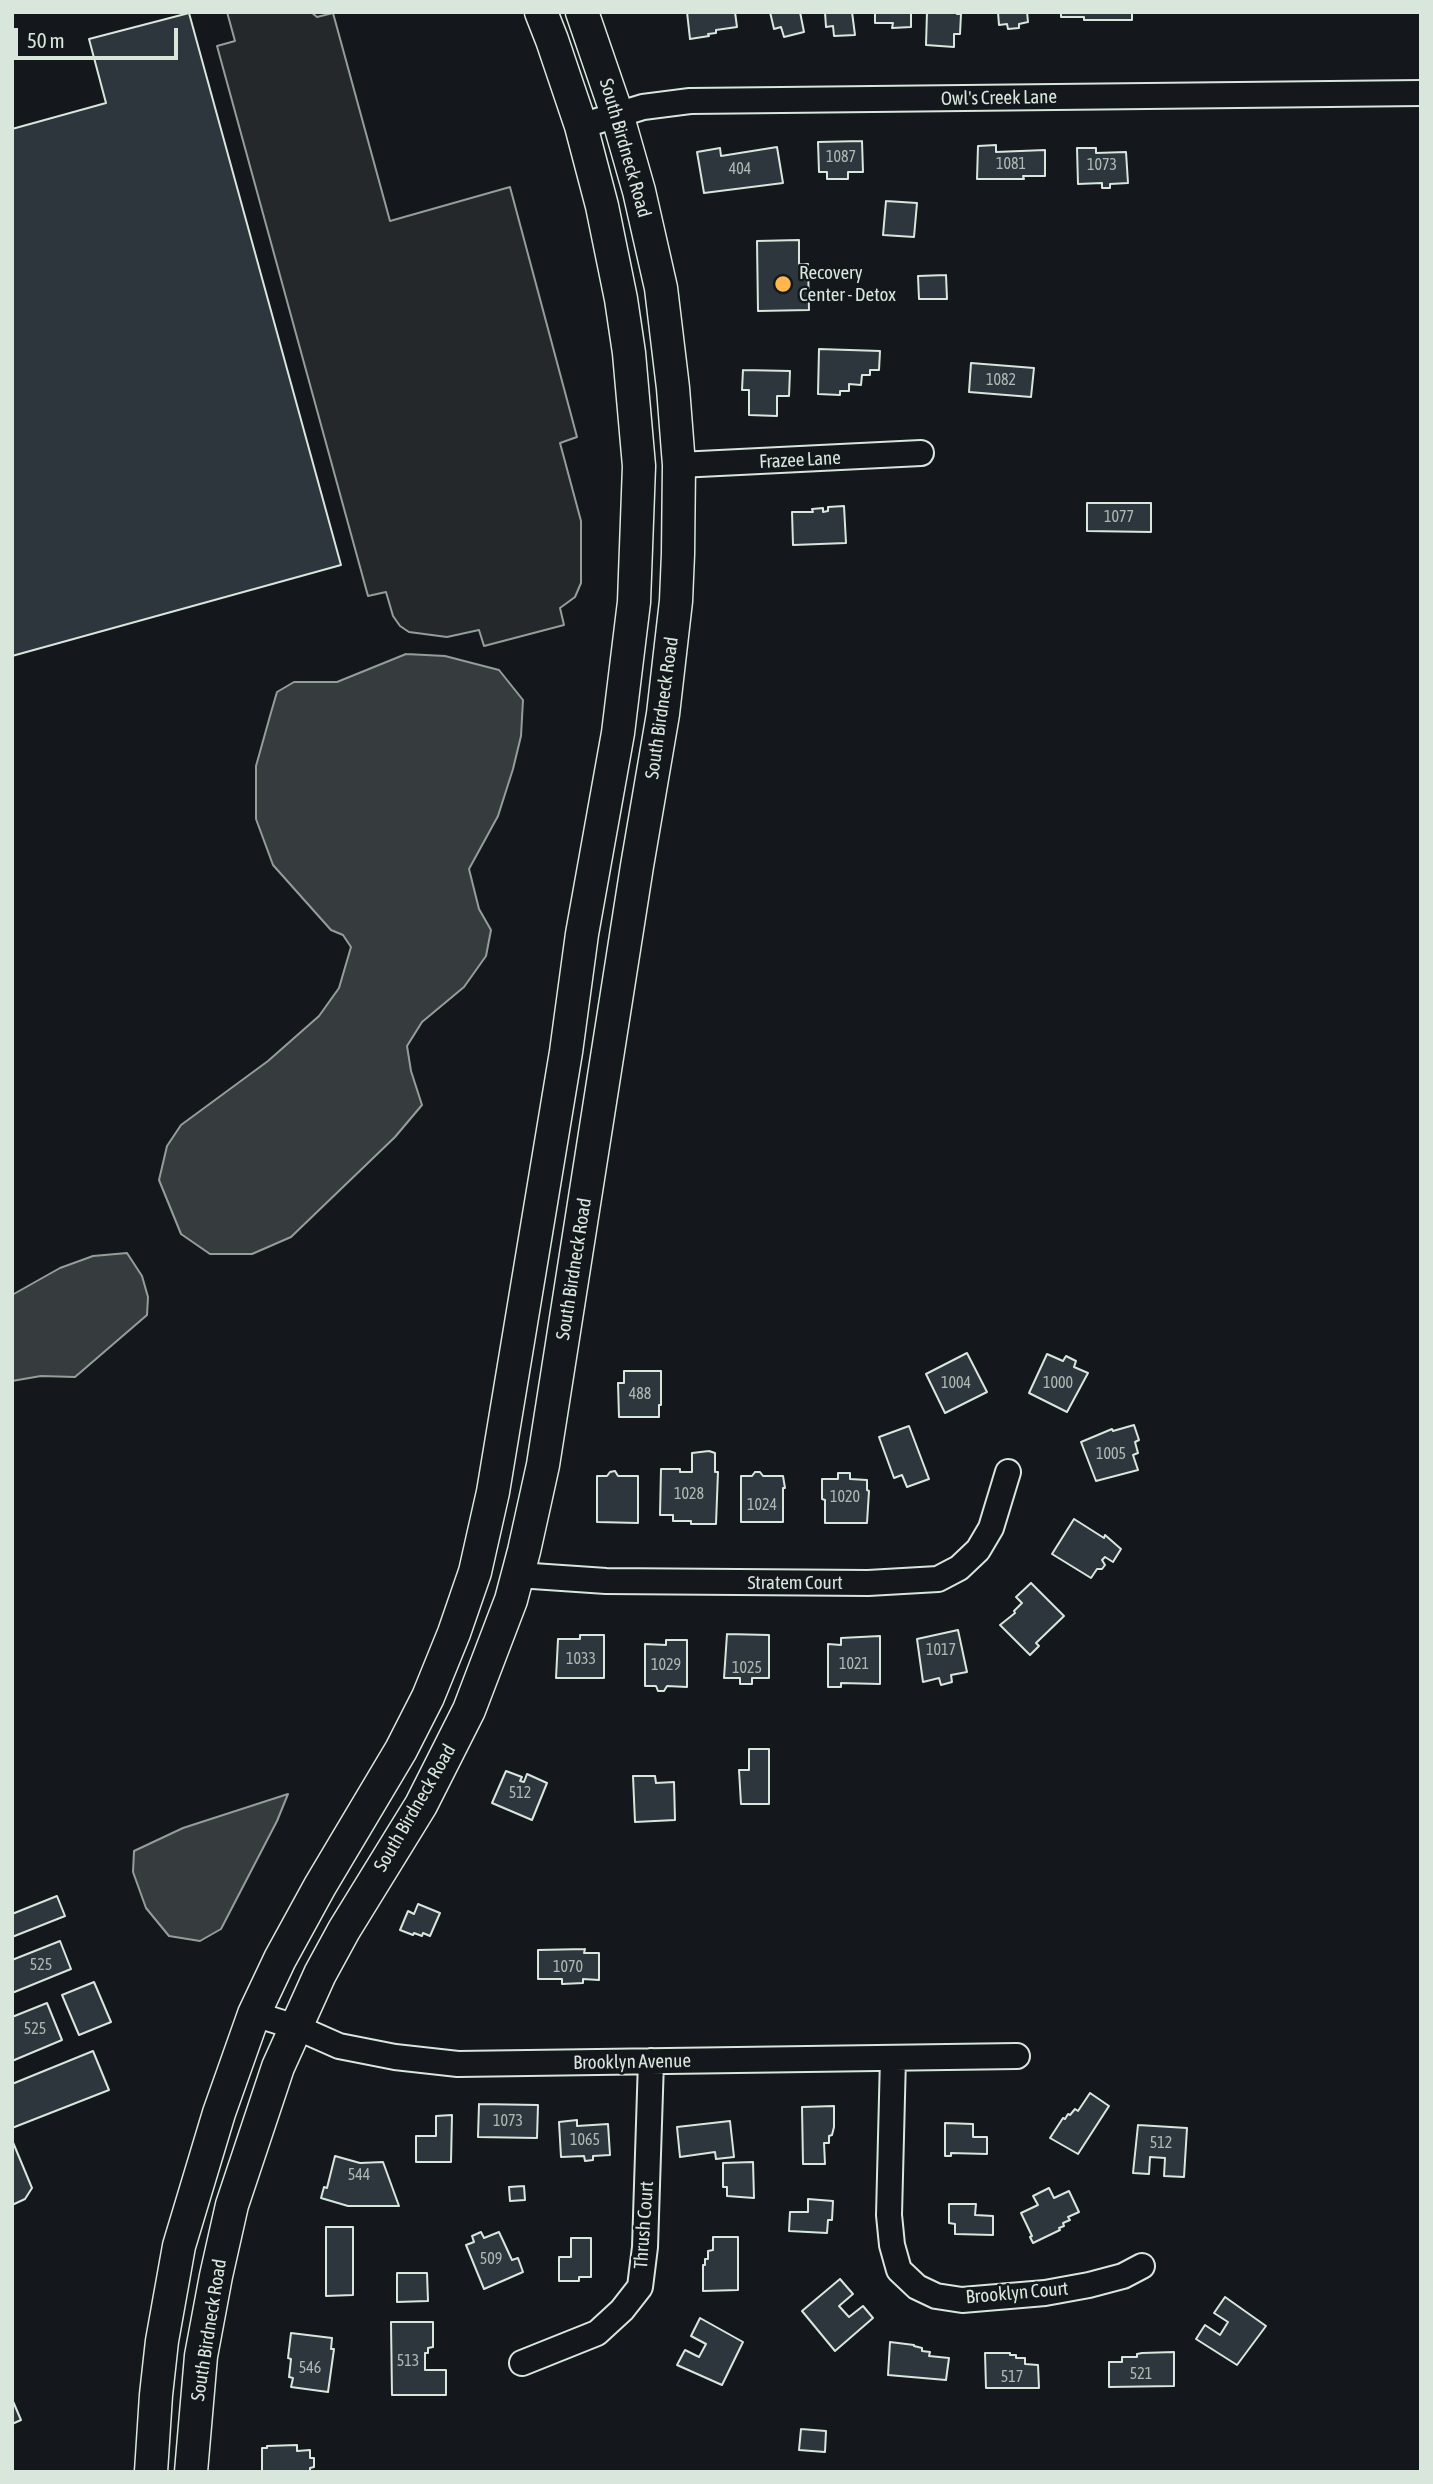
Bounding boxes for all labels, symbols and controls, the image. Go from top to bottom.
scale bar [18,14,182,58]
text: 50 m [27,28,65,52]
street label: South Birdneck Road [594,76,656,220]
street label: Owl's Creek Lane [941,86,1057,110]
house number: 1087 [826,147,856,167]
house number: 1081 [996,154,1026,174]
house number: 1073 [1087,155,1117,175]
house number: 404 [729,159,751,179]
place label: Recovery Center - Detox [799,262,896,306]
marker: Recovery Center - Detox [773,274,793,294]
house number: 1082 [986,370,1016,390]
street label: Frazee Lane [759,446,841,474]
house number: 1077 [1104,507,1134,527]
street label: South Birdneck Road [641,635,683,781]
street label: South Birdneck Road [552,1196,596,1342]
house number: 1004 [941,1373,971,1393]
house number: 1000 [1043,1373,1073,1393]
house number: 488 [629,1384,651,1404]
house number: 1005 [1096,1444,1126,1464]
house number: 1028 [674,1484,704,1504]
house number: 1020 [830,1487,860,1507]
house number: 1024 [747,1495,777,1515]
street label: Stratem Court [747,1572,843,1594]
house number: 1017 [926,1640,956,1660]
house number: 1033 [566,1649,596,1669]
house number: 1021 [839,1654,869,1674]
house number: 1029 [651,1655,681,1675]
house number: 1025 [732,1658,762,1678]
street label: South Birdneck Road [369,1740,461,1876]
house number: 512 [509,1783,531,1803]
house number: 525 [30,1955,52,1975]
house number: 1070 [553,1957,583,1977]
house number: 525 [24,2019,46,2039]
street label: Brooklyn Avenue [573,2050,691,2074]
house number: 1073 [493,2111,523,2131]
house number: 1065 [570,2130,600,2150]
house number: 512 [1150,2133,1172,2153]
house number: 544 [348,2165,370,2185]
street label: Thrush Court [630,2180,658,2270]
house number: 509 [480,2249,502,2269]
street label: South Birdneck Road [187,2257,231,2403]
street label: Brooklyn Court [965,2277,1069,2309]
house number: 513 [397,2351,419,2371]
house number: 546 [299,2358,321,2378]
house number: 521 [1130,2364,1152,2384]
house number: 517 [1001,2367,1023,2387]

